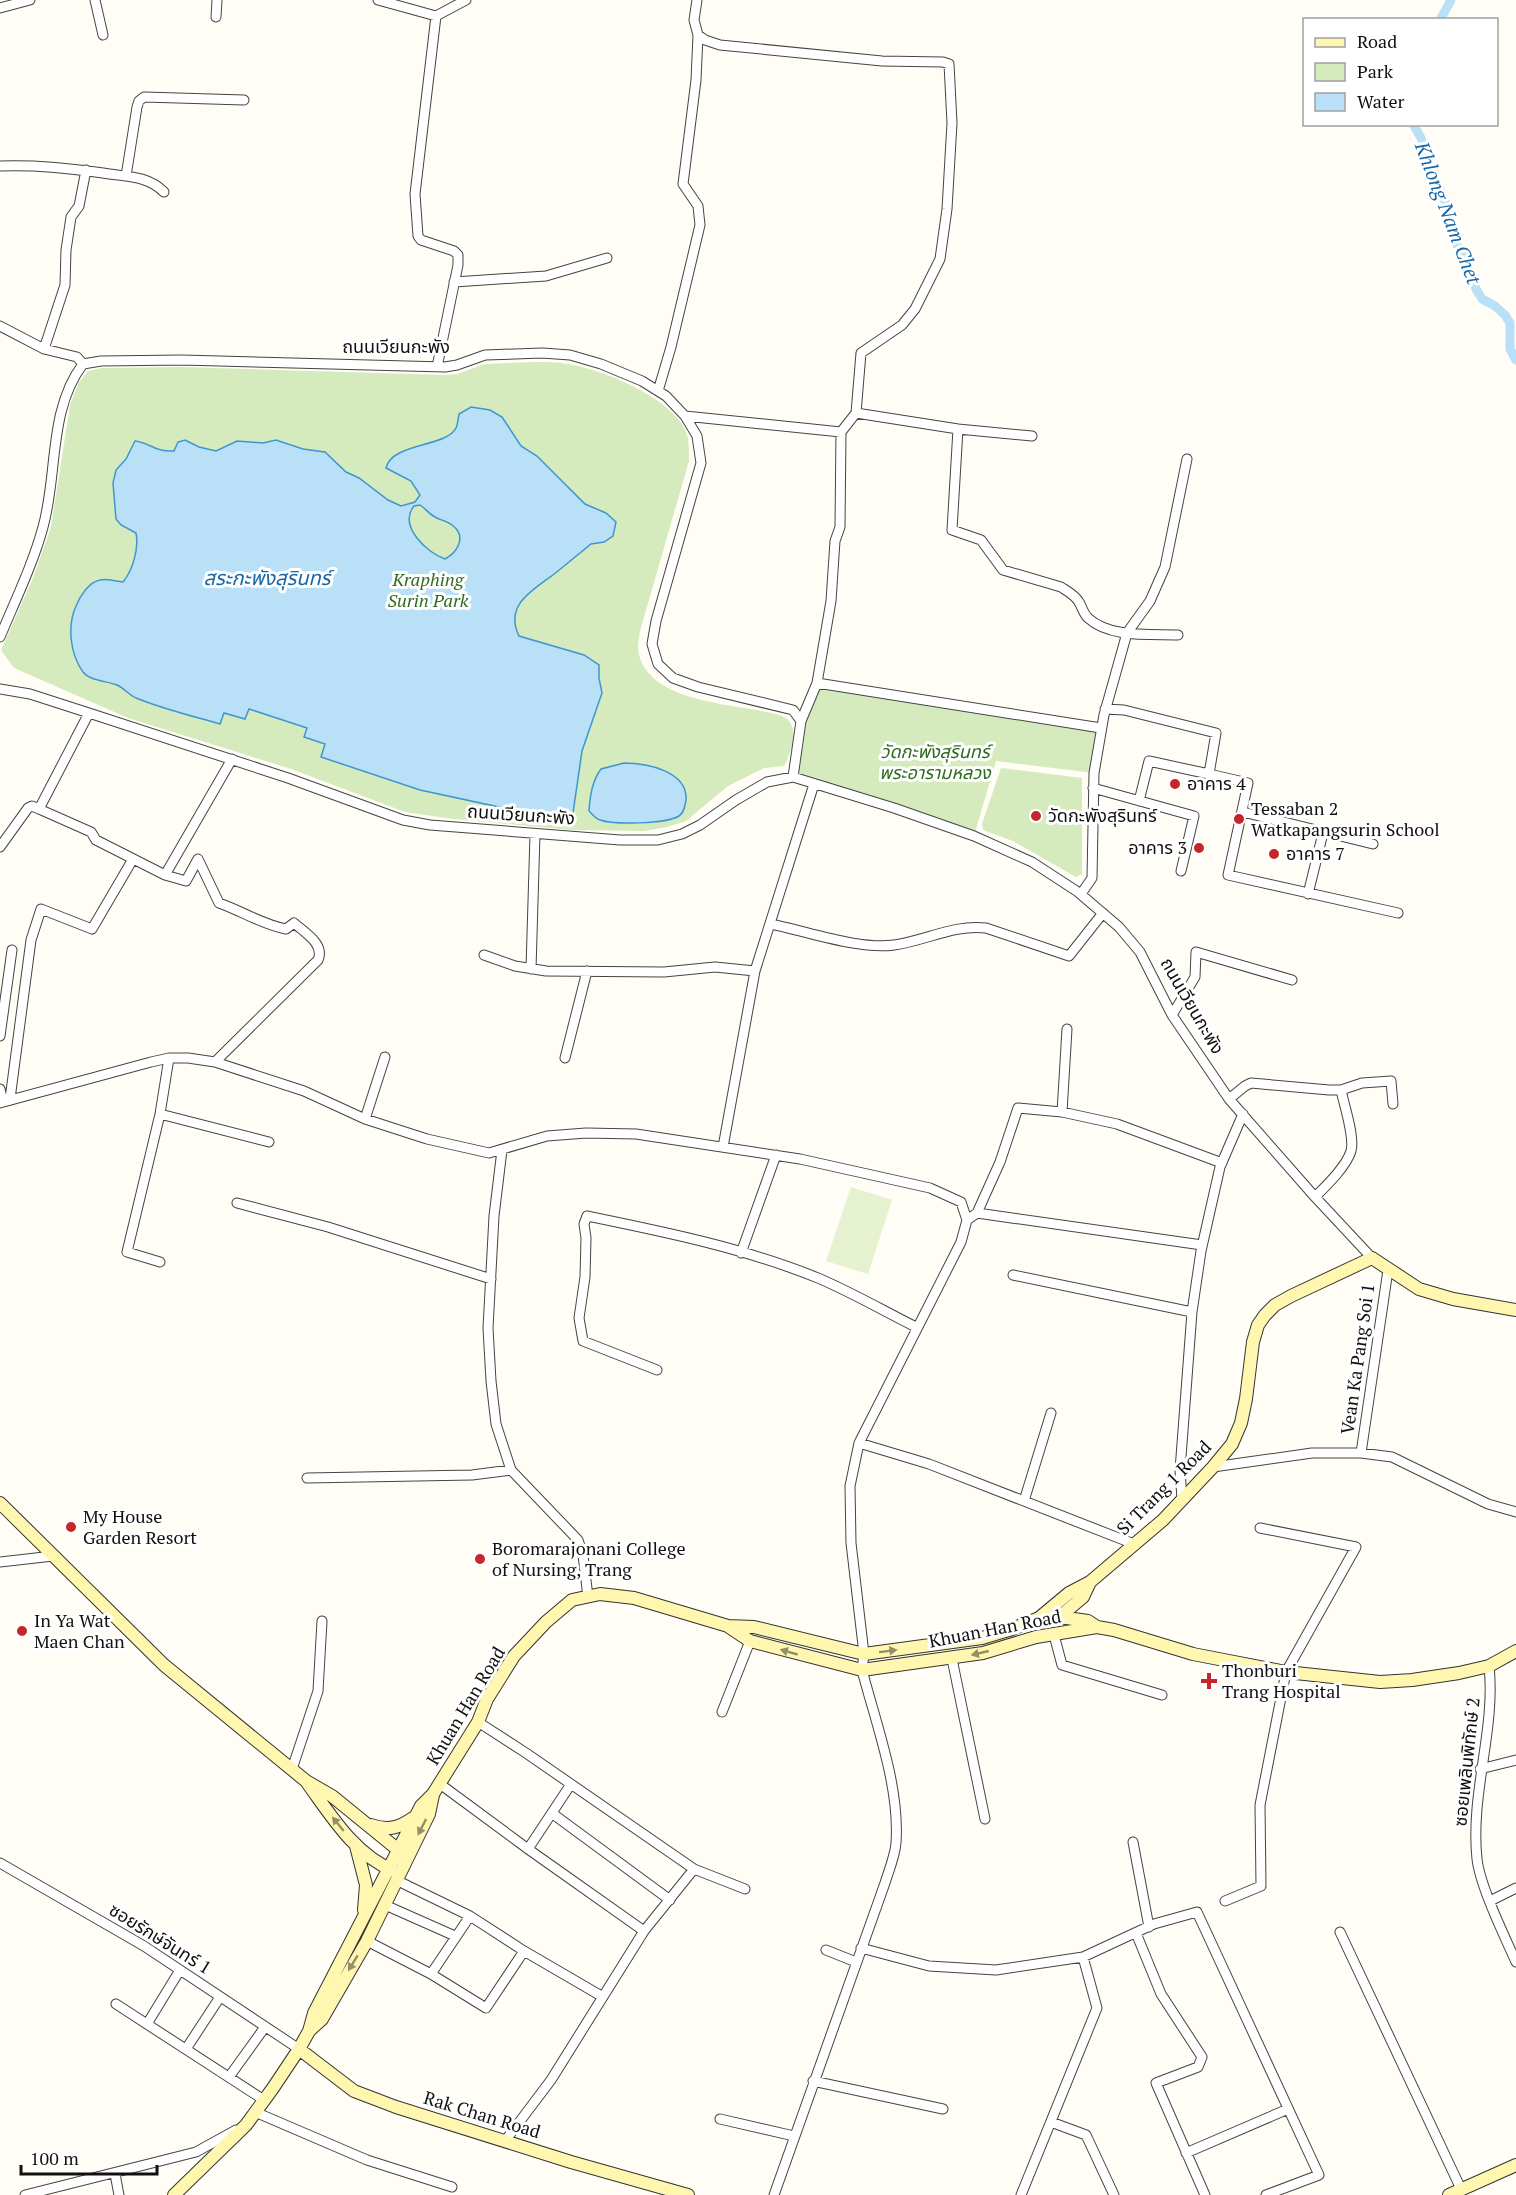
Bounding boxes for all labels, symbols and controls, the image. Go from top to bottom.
legend [1303,18,1498,126]
text: Road [1357,29,1397,53]
text: Park [1357,59,1394,83]
text: Water [1357,89,1404,113]
water label: Khlong Nam Chet [1409,137,1488,289]
street label: ถนนเวียนกะพัง [342,334,450,358]
water label: สระกะพังสุรินทร์ [204,564,335,591]
park label: Kraphing Surin Park [388,567,469,612]
park label: วัดกะพังสุรินทร์ พระอารามหลวง [879,739,993,784]
place label: อาคาร 4 [1187,771,1246,795]
marker: อาคาร 4 [1168,777,1182,791]
place label: Tessaban 2 Watkapangsurin School [1251,796,1440,841]
street label: ถนนเวียนกะพัง [467,798,576,830]
place label: วัดกะพังสุรินทร์ [1048,803,1158,827]
marker: วัดกะพังสุรินทร์ [1029,809,1043,823]
marker: Tessaban 2 Watkapangsurin School [1232,812,1246,826]
place label: อาคาร 3 [1128,835,1187,859]
marker: อาคาร 3 [1192,841,1206,855]
place label: อาคาร 7 [1286,841,1345,865]
marker: อาคาร 7 [1267,847,1281,861]
street label: ถนนเวียนกะพัง [1156,953,1230,1058]
street label: Vean Ka Pang Soi 1 [1335,1282,1379,1436]
street label: Si Trang 1 Road [1111,1435,1216,1540]
place label: My House Garden Resort [83,1504,197,1549]
marker: My House Garden Resort [64,1520,78,1534]
place label: Boromarajonani College of Nursing, Trang [492,1536,685,1581]
marker: Boromarajonani College of Nursing, Trang [473,1552,487,1566]
street label: Khuan Han Road [927,1603,1063,1653]
place label: In Ya Wat Maen Chan [34,1608,125,1653]
marker: In Ya Wat Maen Chan [15,1624,29,1638]
street label: Khuan Han Road [420,1642,510,1769]
one-way arrow [780,1647,798,1656]
one-way arrow [879,1647,898,1656]
one-way arrow [971,1649,990,1659]
place label: Thonburi Trang Hospital [1222,1658,1341,1703]
marker: Thonburi Trang Hospital [1200,1672,1218,1690]
street label: ซอยเพลินพิทักษ์ 2 [1447,1696,1485,1828]
one-way arrow [332,1816,345,1832]
one-way arrow [418,1818,427,1835]
street label: ซอยรักษ์จันทร์ 1 [105,1897,216,1979]
one-way arrow [348,1955,359,1971]
street label: Rak Chan Road [421,2085,544,2143]
scale bar [21,2138,158,2176]
text: 100 m [30,2146,79,2170]

